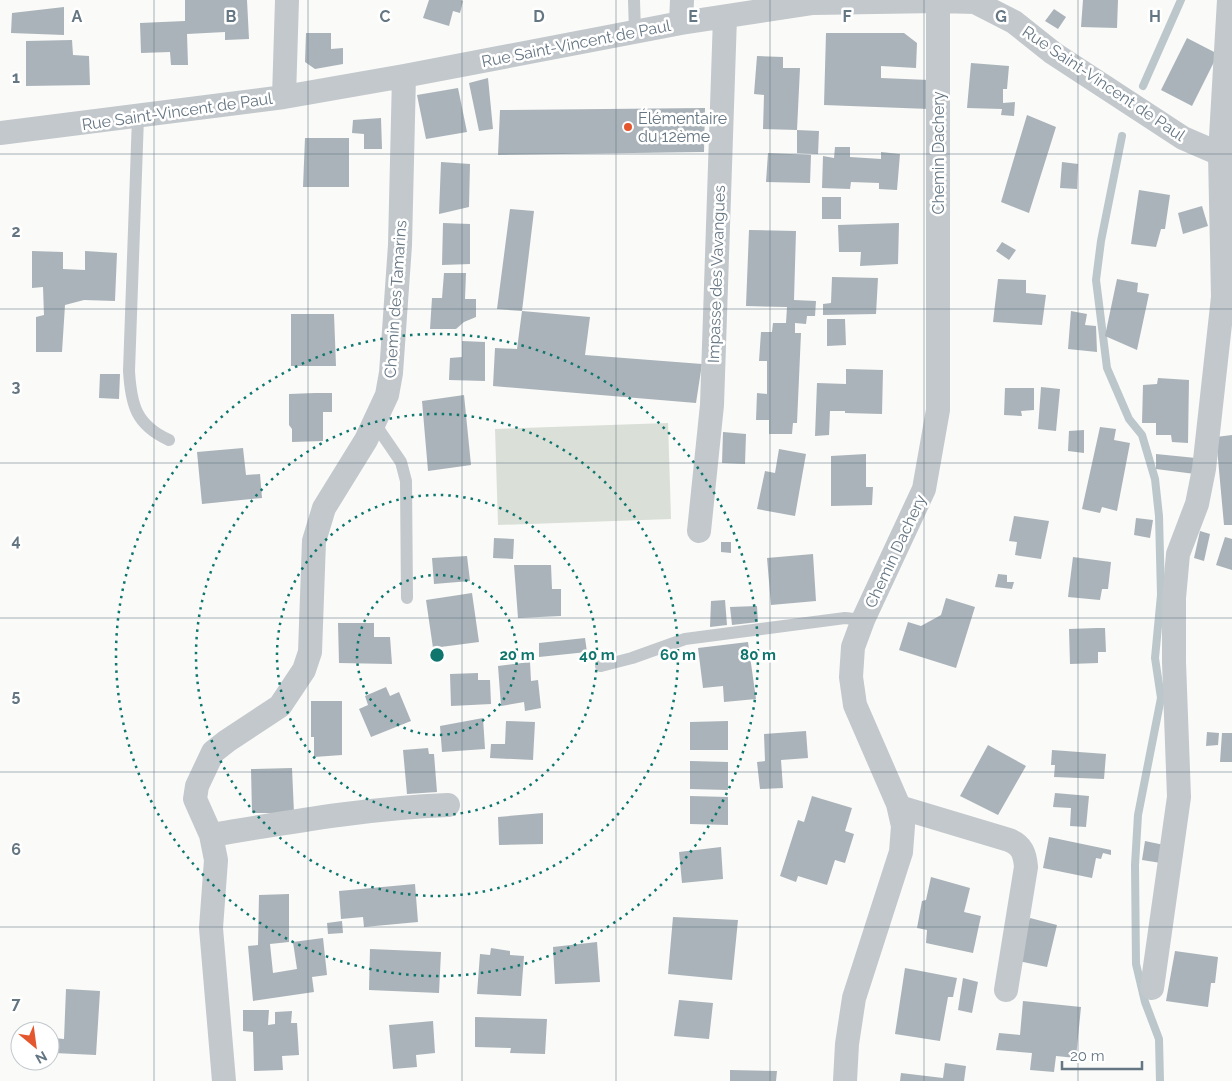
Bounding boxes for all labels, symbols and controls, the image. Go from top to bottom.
text: A [72,7,83,26]
text: B [226,7,237,26]
text: C [380,7,391,26]
text: D [533,7,545,26]
text: E [688,7,698,26]
text: F [842,7,852,26]
text: G [995,7,1007,26]
text: H [1149,7,1161,26]
street label: Rue Saint-Vincent de Paul [480,16,673,71]
street label: Rue Saint-Vincent de Paul [1019,22,1189,145]
text: 1 [12,68,20,87]
street label: Rue Saint-Vincent de Paul [81,89,274,134]
street label: Chemin Dachery [929,91,948,215]
place label: Élémentaire du 12ème [638,108,727,146]
marker: Élémentaire du 12ème [622,121,634,133]
street label: Impasse des Vavangues [704,184,729,363]
street label: Chemin des Tamarins [380,219,411,379]
text: 2 [11,222,21,241]
text: 3 [12,377,21,396]
street label: Chemin Dachery [861,491,930,611]
text: 4 [11,531,21,550]
centre of rings [428,646,446,664]
text: 20 m [499,646,535,664]
text: 40 m [579,646,615,664]
text: 60 m [660,646,696,664]
text: 80 m [740,646,776,664]
text: 5 [12,686,21,705]
text: 6 [11,840,21,859]
text: 7 [12,994,21,1013]
north arrow [10,1021,60,1071]
scale bar [1062,1038,1142,1070]
text: 20 m [1070,1047,1105,1065]
text: N [33,1048,50,1067]

